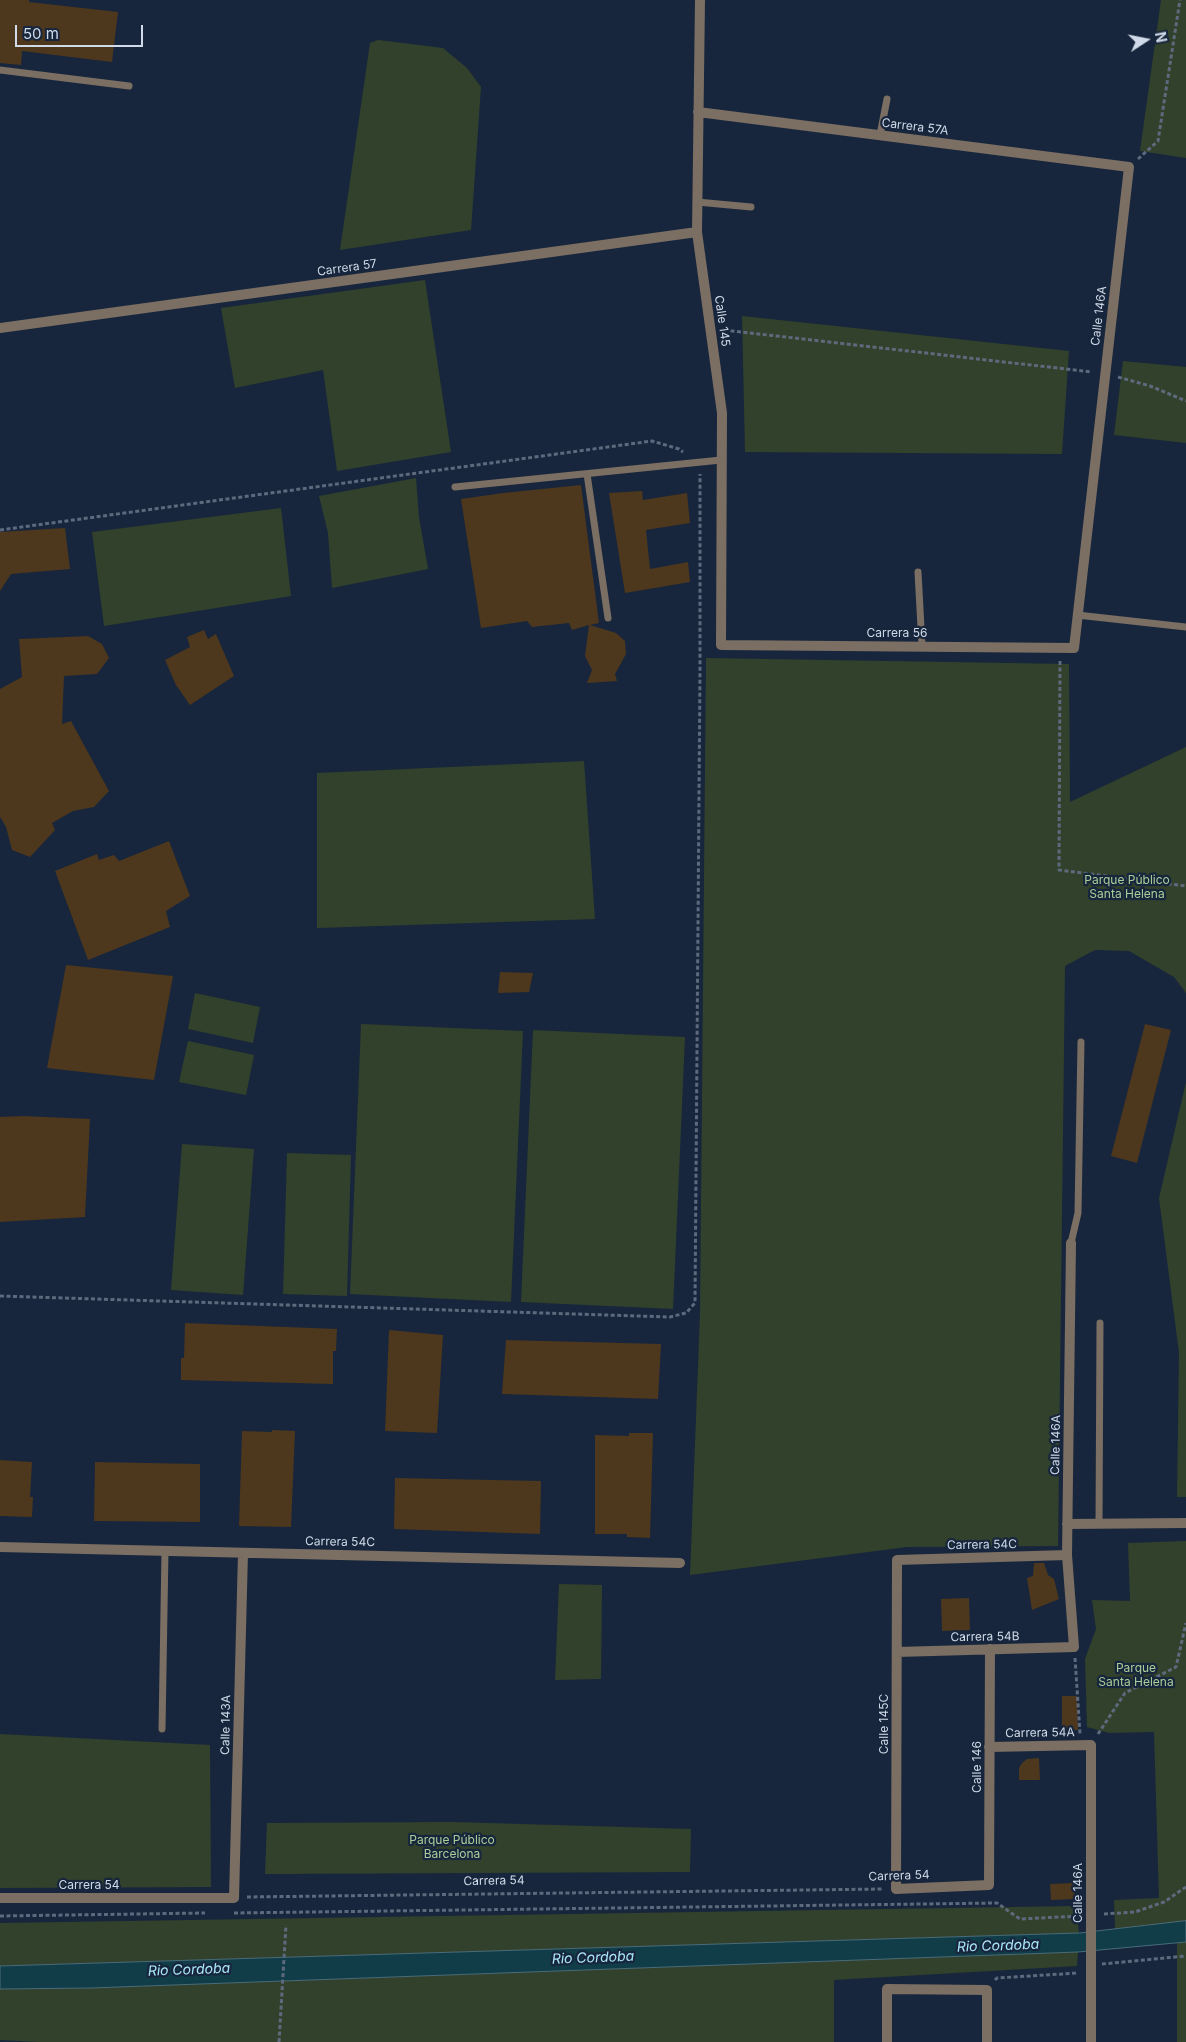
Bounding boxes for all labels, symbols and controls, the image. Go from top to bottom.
scale bar [18,15,145,47]
north arrow [1121,15,1171,65]
text: 50 m [23,24,59,43]
text: N [1152,30,1171,44]
street label: Carrera 57A [881,116,949,138]
street label: Carrera 57 [316,257,378,279]
street label: Calle 146A [1088,285,1110,347]
street label: Calle 145 [711,294,733,348]
street label: Carrera 56 [867,626,927,640]
park label: Parque Público Santa Helena [1084,873,1170,901]
street label: Calle 146A [1048,1415,1064,1475]
street label: Carrera 54C [305,1534,375,1550]
street label: Carrera 54C [947,1537,1017,1553]
street label: Carrera 54B [950,1629,1020,1645]
park label: Parque Santa Helena [1098,1661,1174,1689]
street label: Calle 145C [877,1694,891,1754]
street label: Calle 143A [218,1695,234,1755]
street label: Carrera 54A [1005,1725,1075,1741]
street label: Calle 146 [970,1741,984,1793]
park label: Parque Público Barcelona [409,1833,495,1861]
street label: Calle 146A [1071,1863,1085,1923]
street label: Carrera 54 [868,1868,930,1884]
street label: Carrera 54 [463,1873,525,1889]
street label: Carrera 54 [58,1878,120,1892]
water label: Rio Cordoba [956,1936,1040,1956]
water label: Rio Cordoba [551,1948,635,1968]
water label: Rio Cordoba [147,1960,231,1980]

